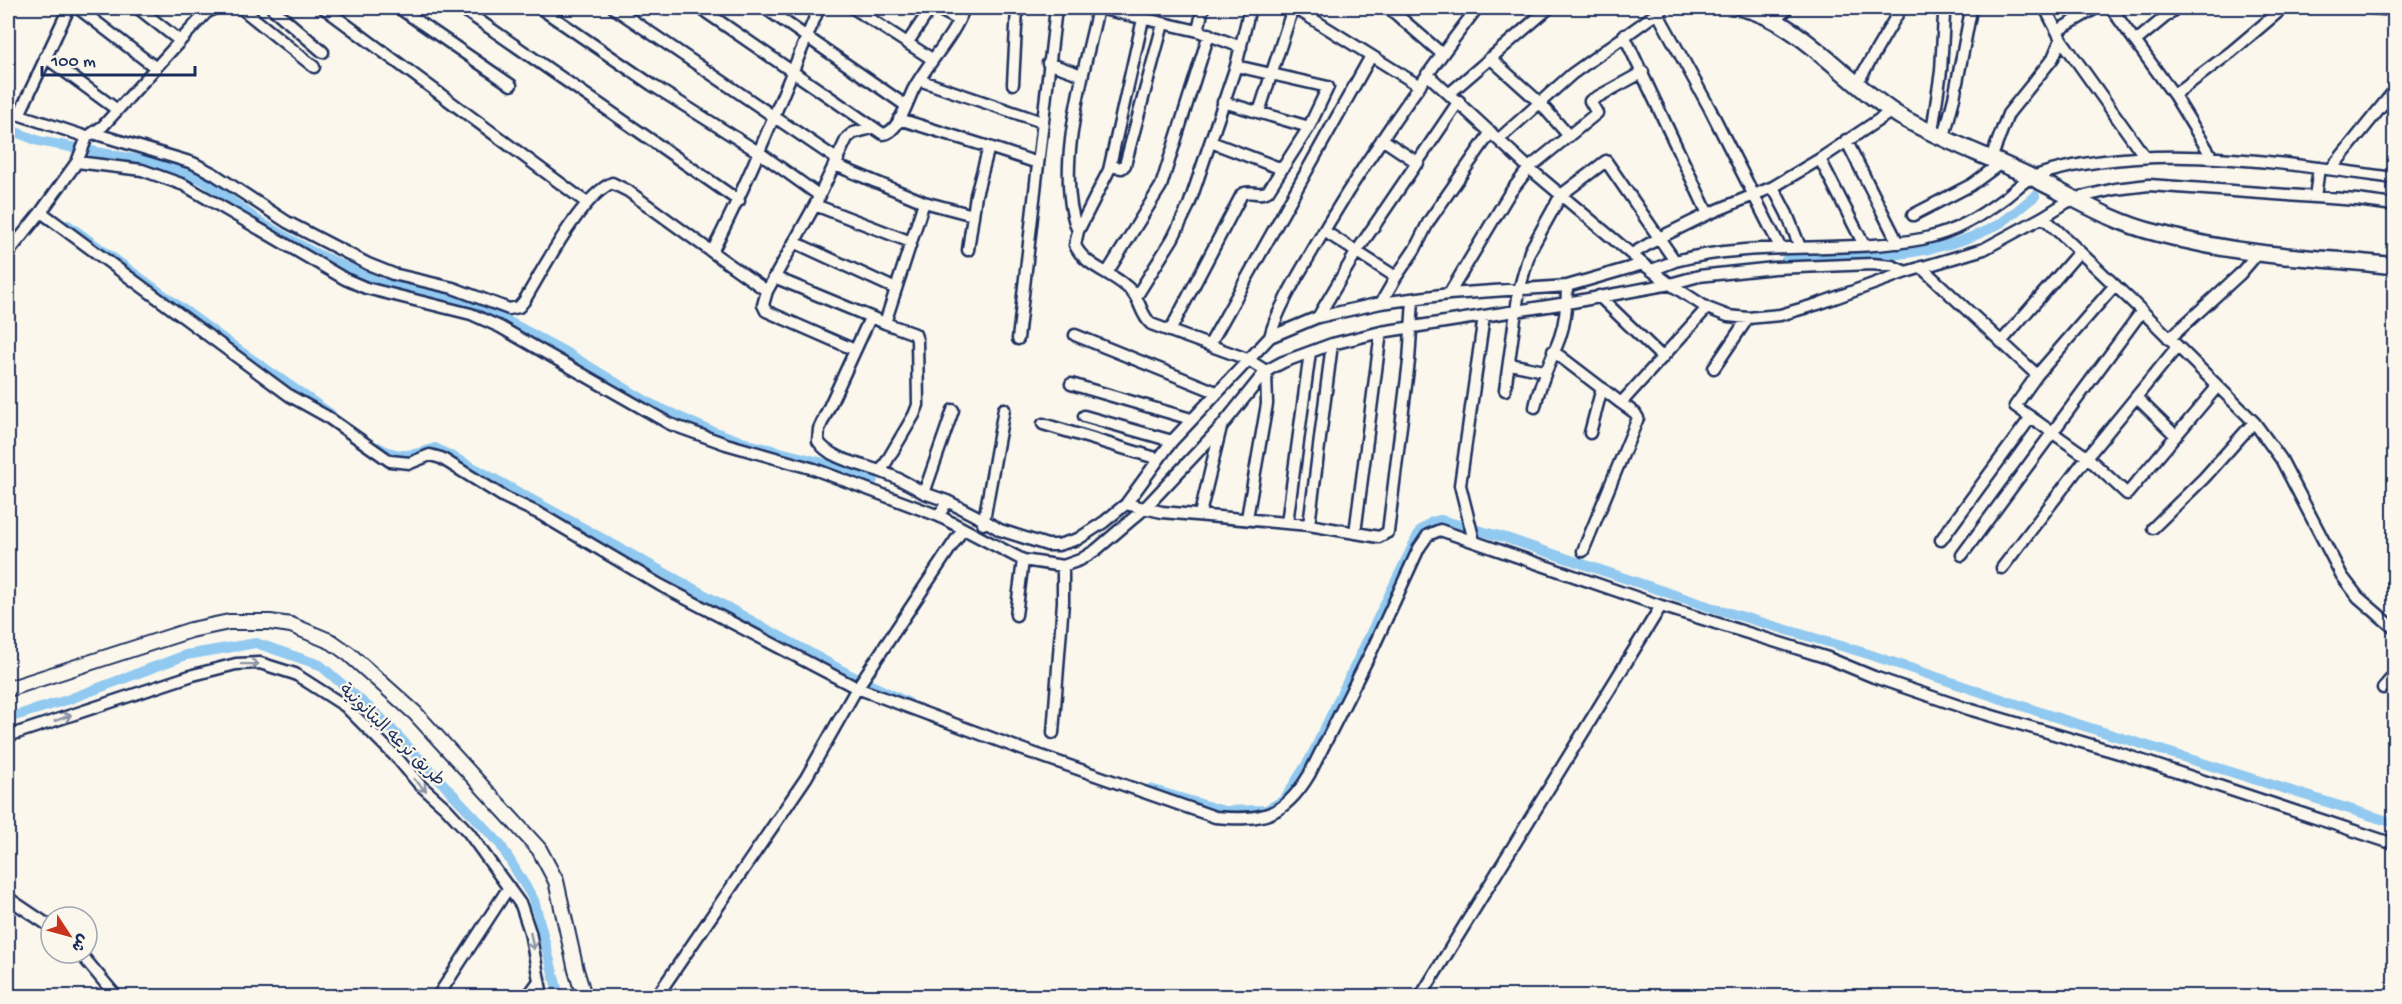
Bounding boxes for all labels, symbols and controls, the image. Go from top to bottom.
scale bar [42,39,195,77]
text: 100 m [50,52,96,73]
one-way arrow [239,658,259,669]
street label: طريق ترعه البتانونية [334,680,449,792]
one-way arrow [53,711,72,722]
one-way arrow [413,777,428,792]
north arrow [39,905,99,965]
text: ش [65,929,91,954]
one-way arrow [527,930,538,950]

